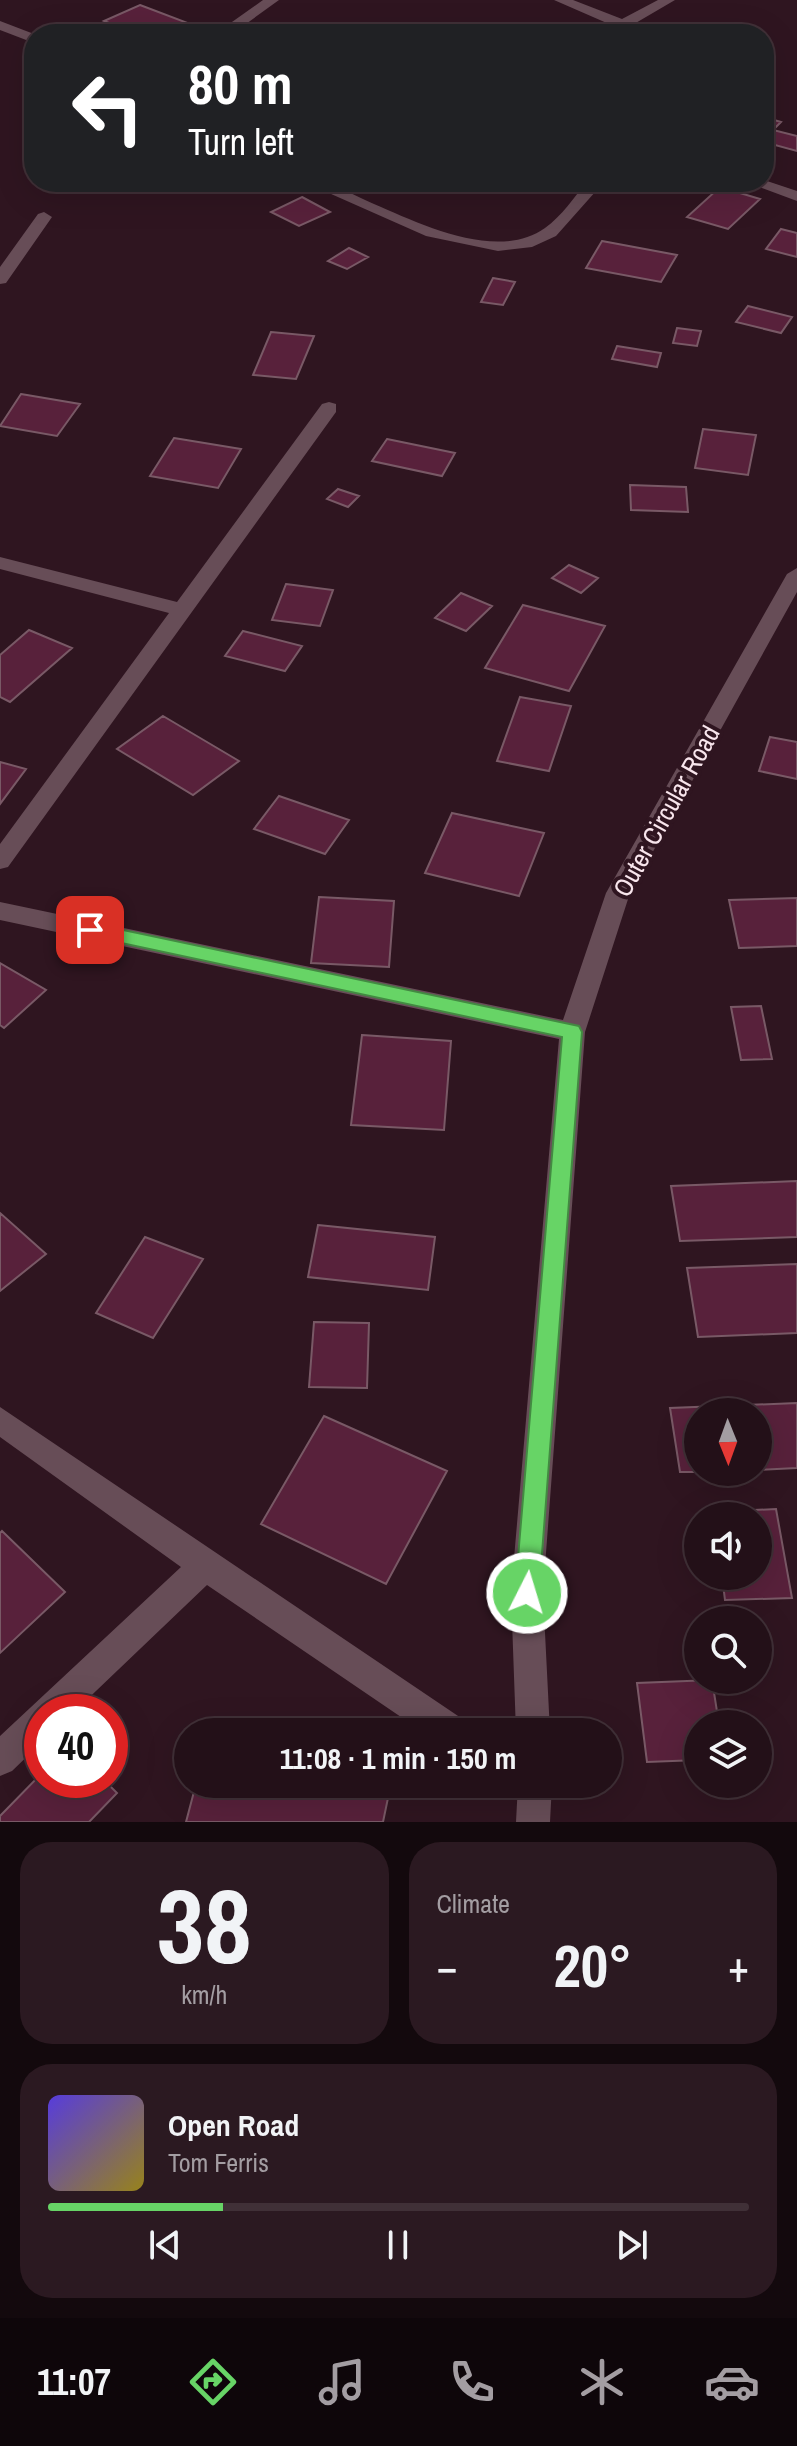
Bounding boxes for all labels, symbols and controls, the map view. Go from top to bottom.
text: 80 m [188,46,293,121]
icon: left [56,56,160,160]
text: Turn left [188,118,294,166]
street label: Outer Circular Road [604,719,728,903]
pin [56,896,124,964]
icon: arrive [68,908,112,952]
north arrow [684,1398,772,1486]
map controls [684,1398,772,1798]
button: sound [684,1502,772,1590]
position arrow [485,1551,569,1635]
button: search [684,1606,772,1694]
speed limit sign: 40 [24,1694,128,1798]
button: layers [684,1710,772,1798]
text: 11:08 · 1 min · 150 m [280,1738,516,1778]
text: 38 [157,1855,252,1995]
text: Climate [437,1886,510,1921]
text: 20° [553,1925,632,2006]
text: − [437,1936,458,1996]
text: + [728,1936,749,1996]
text: km/h [181,1977,227,2012]
text: Open Road [168,2105,299,2145]
text: Tom Ferris [168,2145,269,2180]
icon: previous [143,2223,187,2267]
icon: pause [376,2223,420,2267]
icon: next [610,2223,654,2267]
icon: directions [185,2354,241,2410]
icon: music [314,2354,370,2410]
icon: phone [444,2354,500,2410]
icon: climate [574,2354,630,2410]
icon: car [704,2354,760,2410]
text: 11:07 [37,2358,111,2406]

